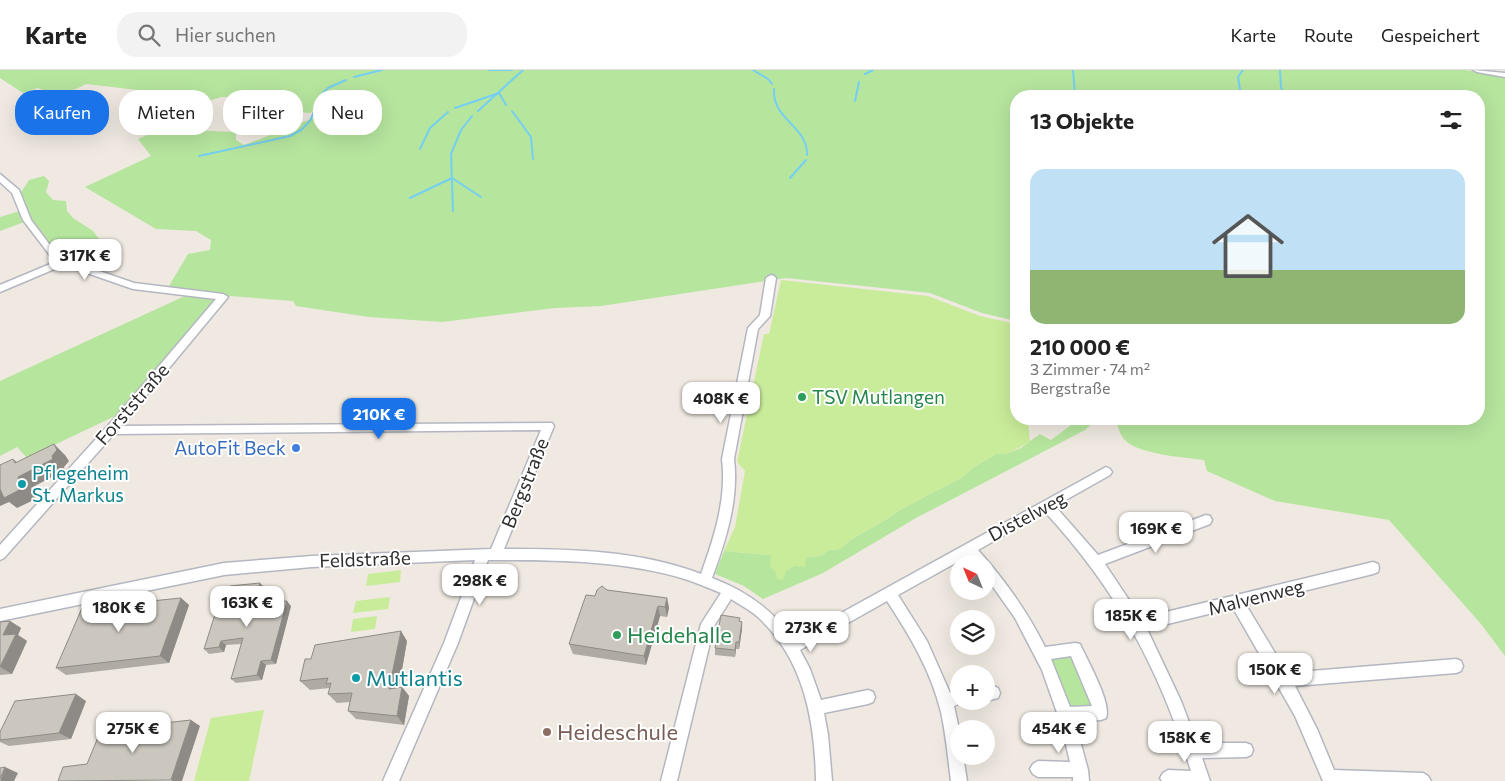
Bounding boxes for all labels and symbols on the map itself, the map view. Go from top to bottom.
pin: 317K € [44,238,126,281]
street label: Forststraße [90,358,173,449]
pin: 408K € [680,382,762,424]
place label: TSV Mutlangen [812,385,945,408]
marker: TSV Mutlangen [796,391,808,403]
pin: 210K € [338,398,420,440]
street label: Bergstraße [496,434,553,531]
place label: AutoFit Beck [174,436,286,459]
marker: AutoFit Beck [290,442,302,454]
place label: Pflegeheim St. Markus [32,461,129,506]
marker: Pflegeheim St. Markus [16,478,28,490]
street label: Distelweg [984,485,1070,546]
pin: 169K € [1115,512,1197,554]
street label: Feldstraße [319,545,411,572]
north arrow [950,555,995,600]
pin: 298K € [439,564,521,606]
street label: Malvenweg [1206,573,1306,620]
pin: 163K € [206,586,288,628]
pin: 180K € [78,590,160,633]
pin: 185K € [1090,598,1172,641]
pin: 273K € [770,610,852,653]
place label: Heidehalle [627,621,732,648]
marker: Heidehalle [611,629,623,641]
pin: 150K € [1234,652,1316,695]
place label: Mutlantis [366,664,463,691]
marker: Mutlantis [350,672,362,684]
pin: 275K € [92,712,174,754]
pin: 454K € [1018,712,1100,754]
place label: Heideschule [557,718,678,745]
pin: 158K € [1144,720,1226,763]
marker: Heideschule [541,726,553,738]

